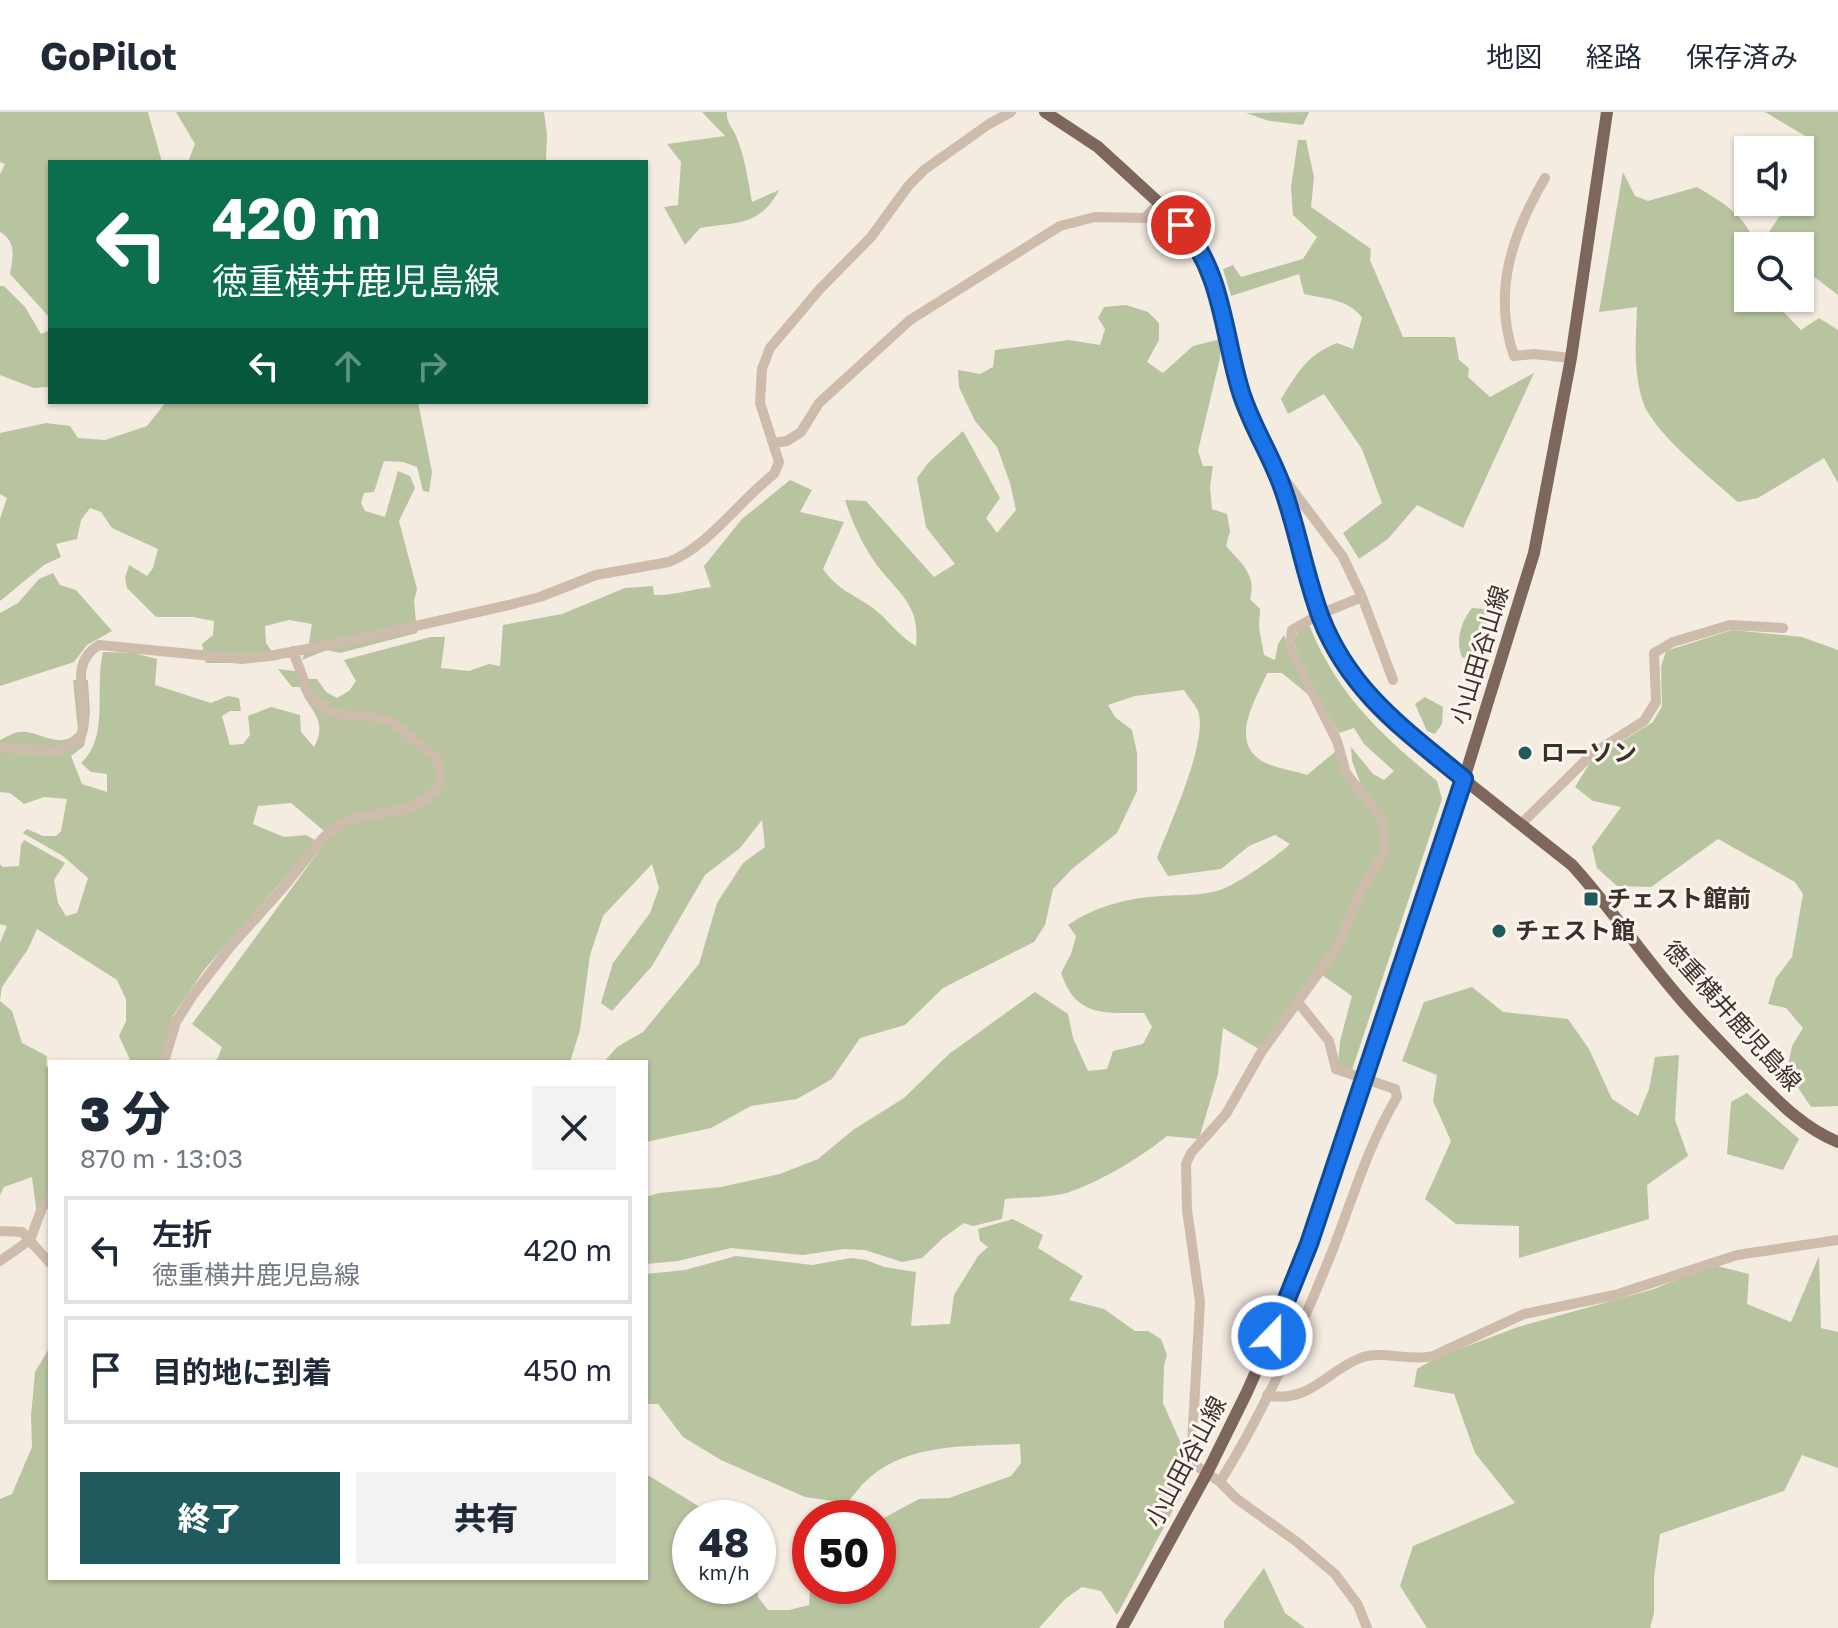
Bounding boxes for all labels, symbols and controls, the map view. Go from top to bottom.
text: GoPilot [40,33,177,78]
text: 地図 [1486,40,1542,73]
text: 経路 [1586,40,1642,73]
text: 保存済み [1686,40,1798,73]
map controls [1734,136,1814,312]
button: sound [1734,136,1814,216]
text: 420 m [212,184,381,251]
pin [1147,191,1215,259]
icon: left [80,192,184,296]
icon: arrive [1159,203,1203,247]
button: search [1734,232,1814,312]
text: 徳重横井鹿児島線 [212,259,500,302]
icon: left [242,344,286,388]
icon: ahead [326,344,370,388]
icon: right [410,344,454,388]
street label: 小山田谷山線 [1444,581,1513,728]
place label: ローソン [1541,737,1637,766]
marker: ローソン [1516,744,1534,762]
place label: チェスト館前 [1607,883,1751,912]
marker: チェスト館前 [1582,890,1600,908]
place label: チェスト館 [1515,915,1635,944]
marker: チェスト館 [1490,922,1508,940]
street label: 徳重横井鹿児島線 [1658,934,1808,1096]
text: 3 分 [80,1084,170,1142]
button: close [532,1086,616,1170]
text: 870 m · 13:03 [80,1143,243,1174]
text: 左折 [152,1216,212,1252]
icon: left [84,1228,128,1272]
text: 420 m [524,1232,612,1268]
text: 徳重横井鹿児島線 [152,1259,360,1290]
position arrow [1230,1294,1314,1378]
icon: arrive [84,1348,128,1392]
text: 450 m [524,1352,612,1388]
text: 目的地に到着 [152,1354,332,1390]
street label: 小山田谷山線 [1138,1391,1231,1532]
button: 終了 [80,1472,340,1564]
button: 共有 [356,1472,616,1564]
speed limit sign: 50 [792,1500,896,1604]
text: 48 [699,1518,749,1566]
text: km/h [699,1560,749,1584]

